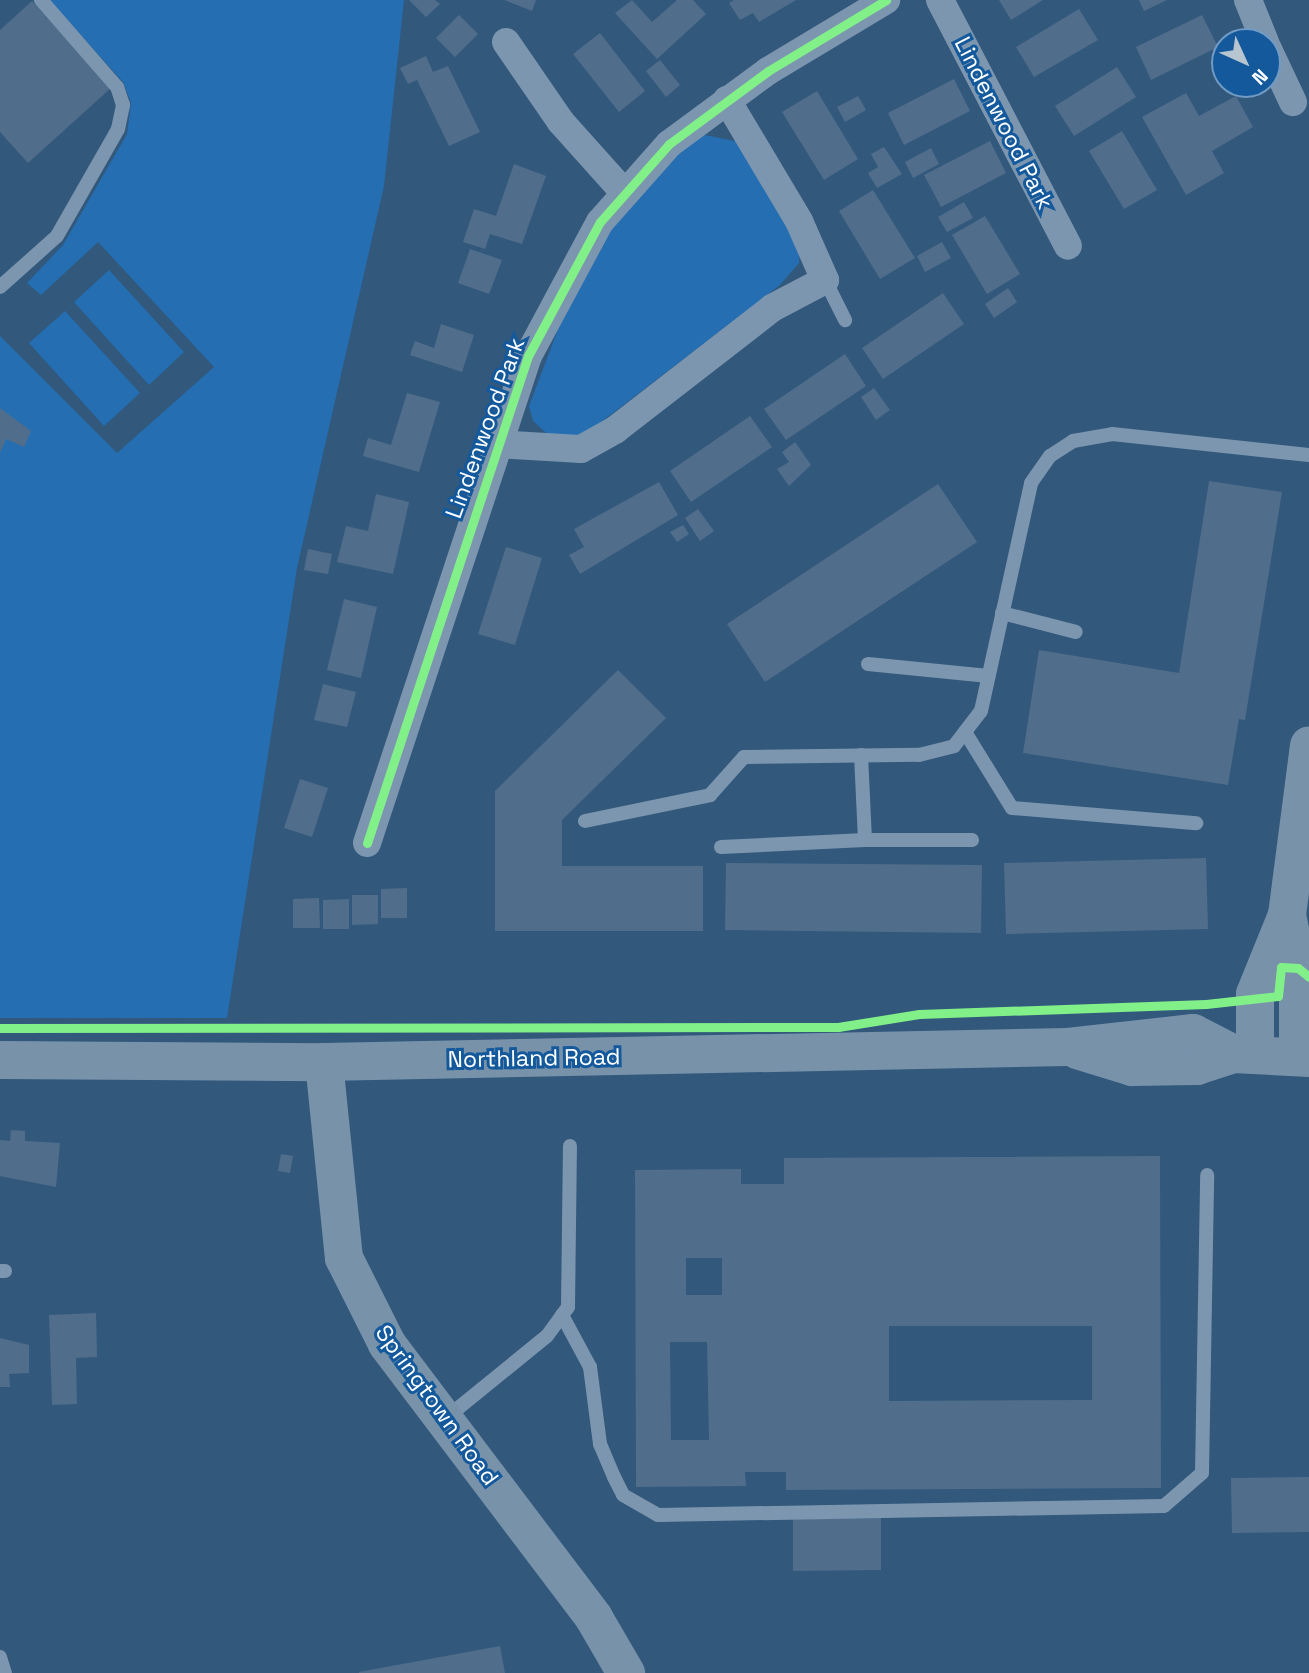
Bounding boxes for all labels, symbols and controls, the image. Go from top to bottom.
north arrow [1211,28,1281,98]
street label: Lindenwood Park [949,32,1059,214]
text: N [1246,63,1273,90]
street label: Lindenwood Park [440,334,530,522]
street label: Northland Road [447,1043,621,1073]
street label: Springtown Road [370,1320,504,1490]

